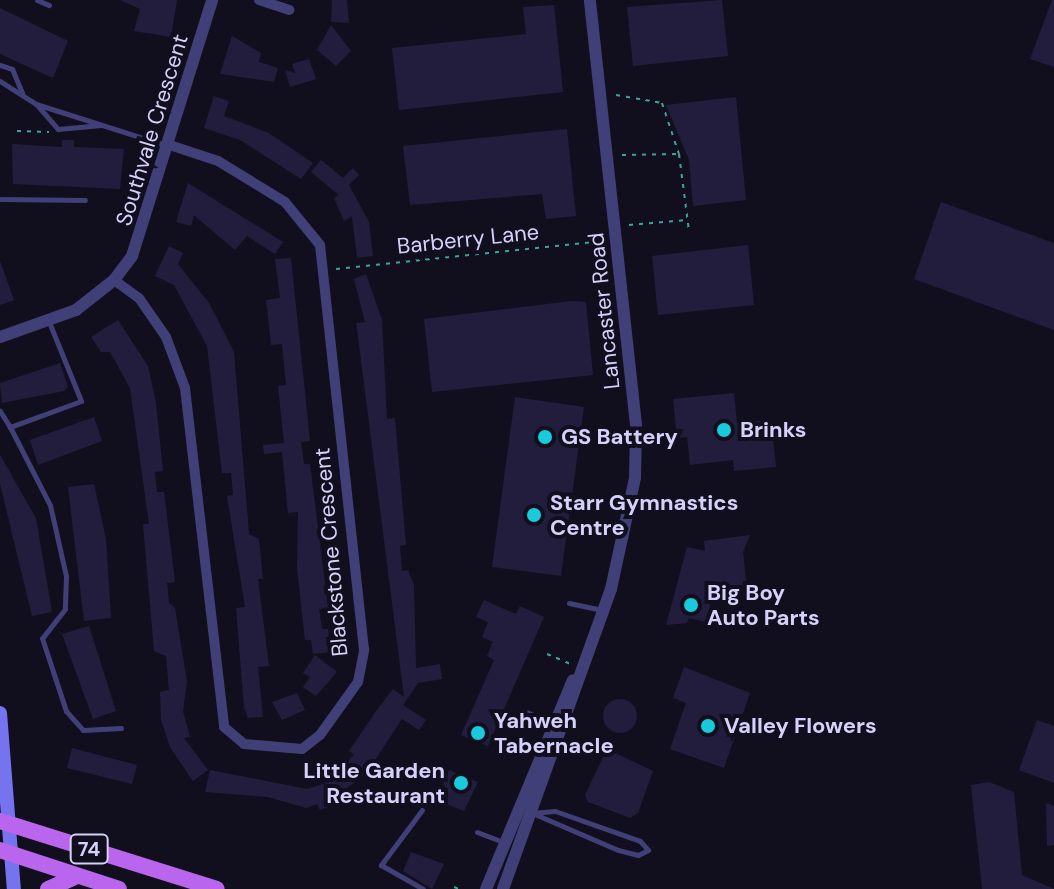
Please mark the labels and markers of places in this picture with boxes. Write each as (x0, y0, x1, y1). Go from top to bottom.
place label: Brinks (740, 417, 807, 443)
marker: Brinks (715, 421, 733, 439)
place label: GS Battery (561, 424, 678, 450)
marker: GS Battery (536, 428, 554, 446)
place label: Starr Gymnastics Centre (550, 489, 738, 540)
marker: Starr Gymnastics Centre (525, 506, 543, 524)
place label: Big Boy Auto Parts (707, 579, 820, 630)
marker: Big Boy Auto Parts (682, 596, 700, 614)
place label: Yahweh Tabernacle (494, 707, 614, 758)
place label: Valley Flowers (724, 713, 877, 739)
marker: Valley Flowers (699, 717, 717, 735)
marker: Yahweh Tabernacle (469, 724, 487, 742)
place label: Little Garden Restaurant (303, 757, 445, 808)
marker: Little Garden Restaurant (452, 774, 470, 792)

